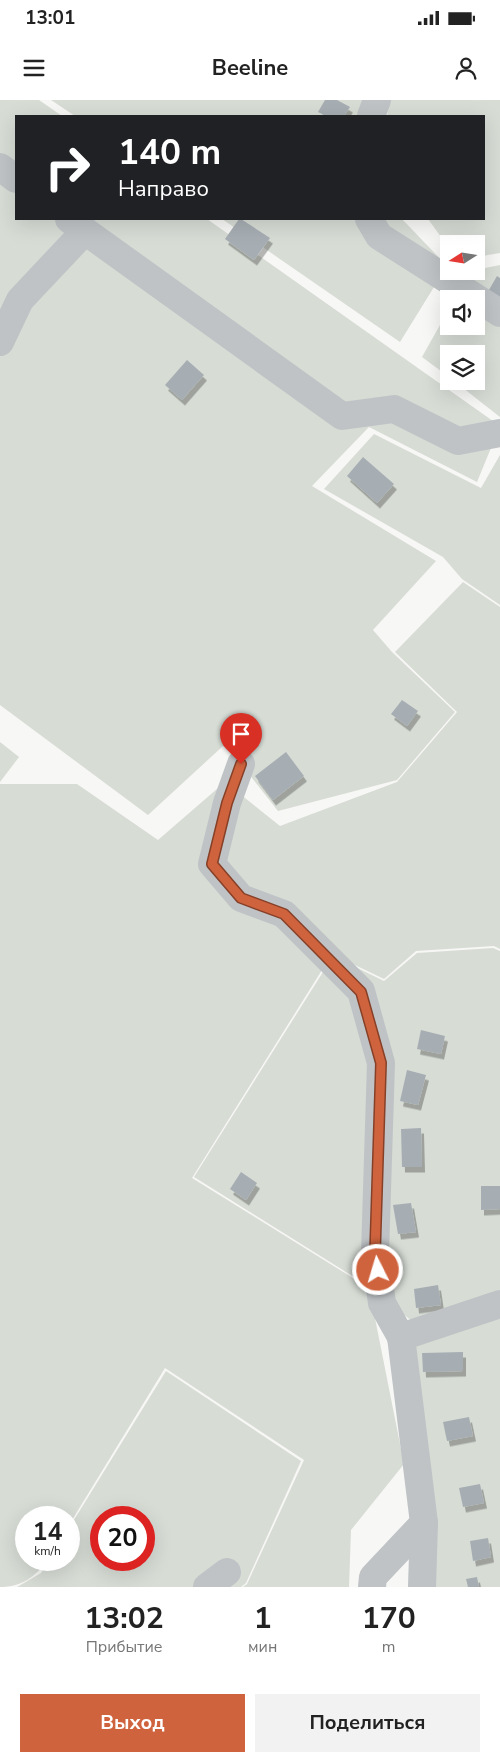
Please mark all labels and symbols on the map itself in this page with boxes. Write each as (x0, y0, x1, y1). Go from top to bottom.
north arrow (440, 235, 485, 280)
pin (220, 713, 262, 764)
position arrow (351, 1243, 403, 1295)
speed limit sign: 20 (90, 1506, 155, 1571)

